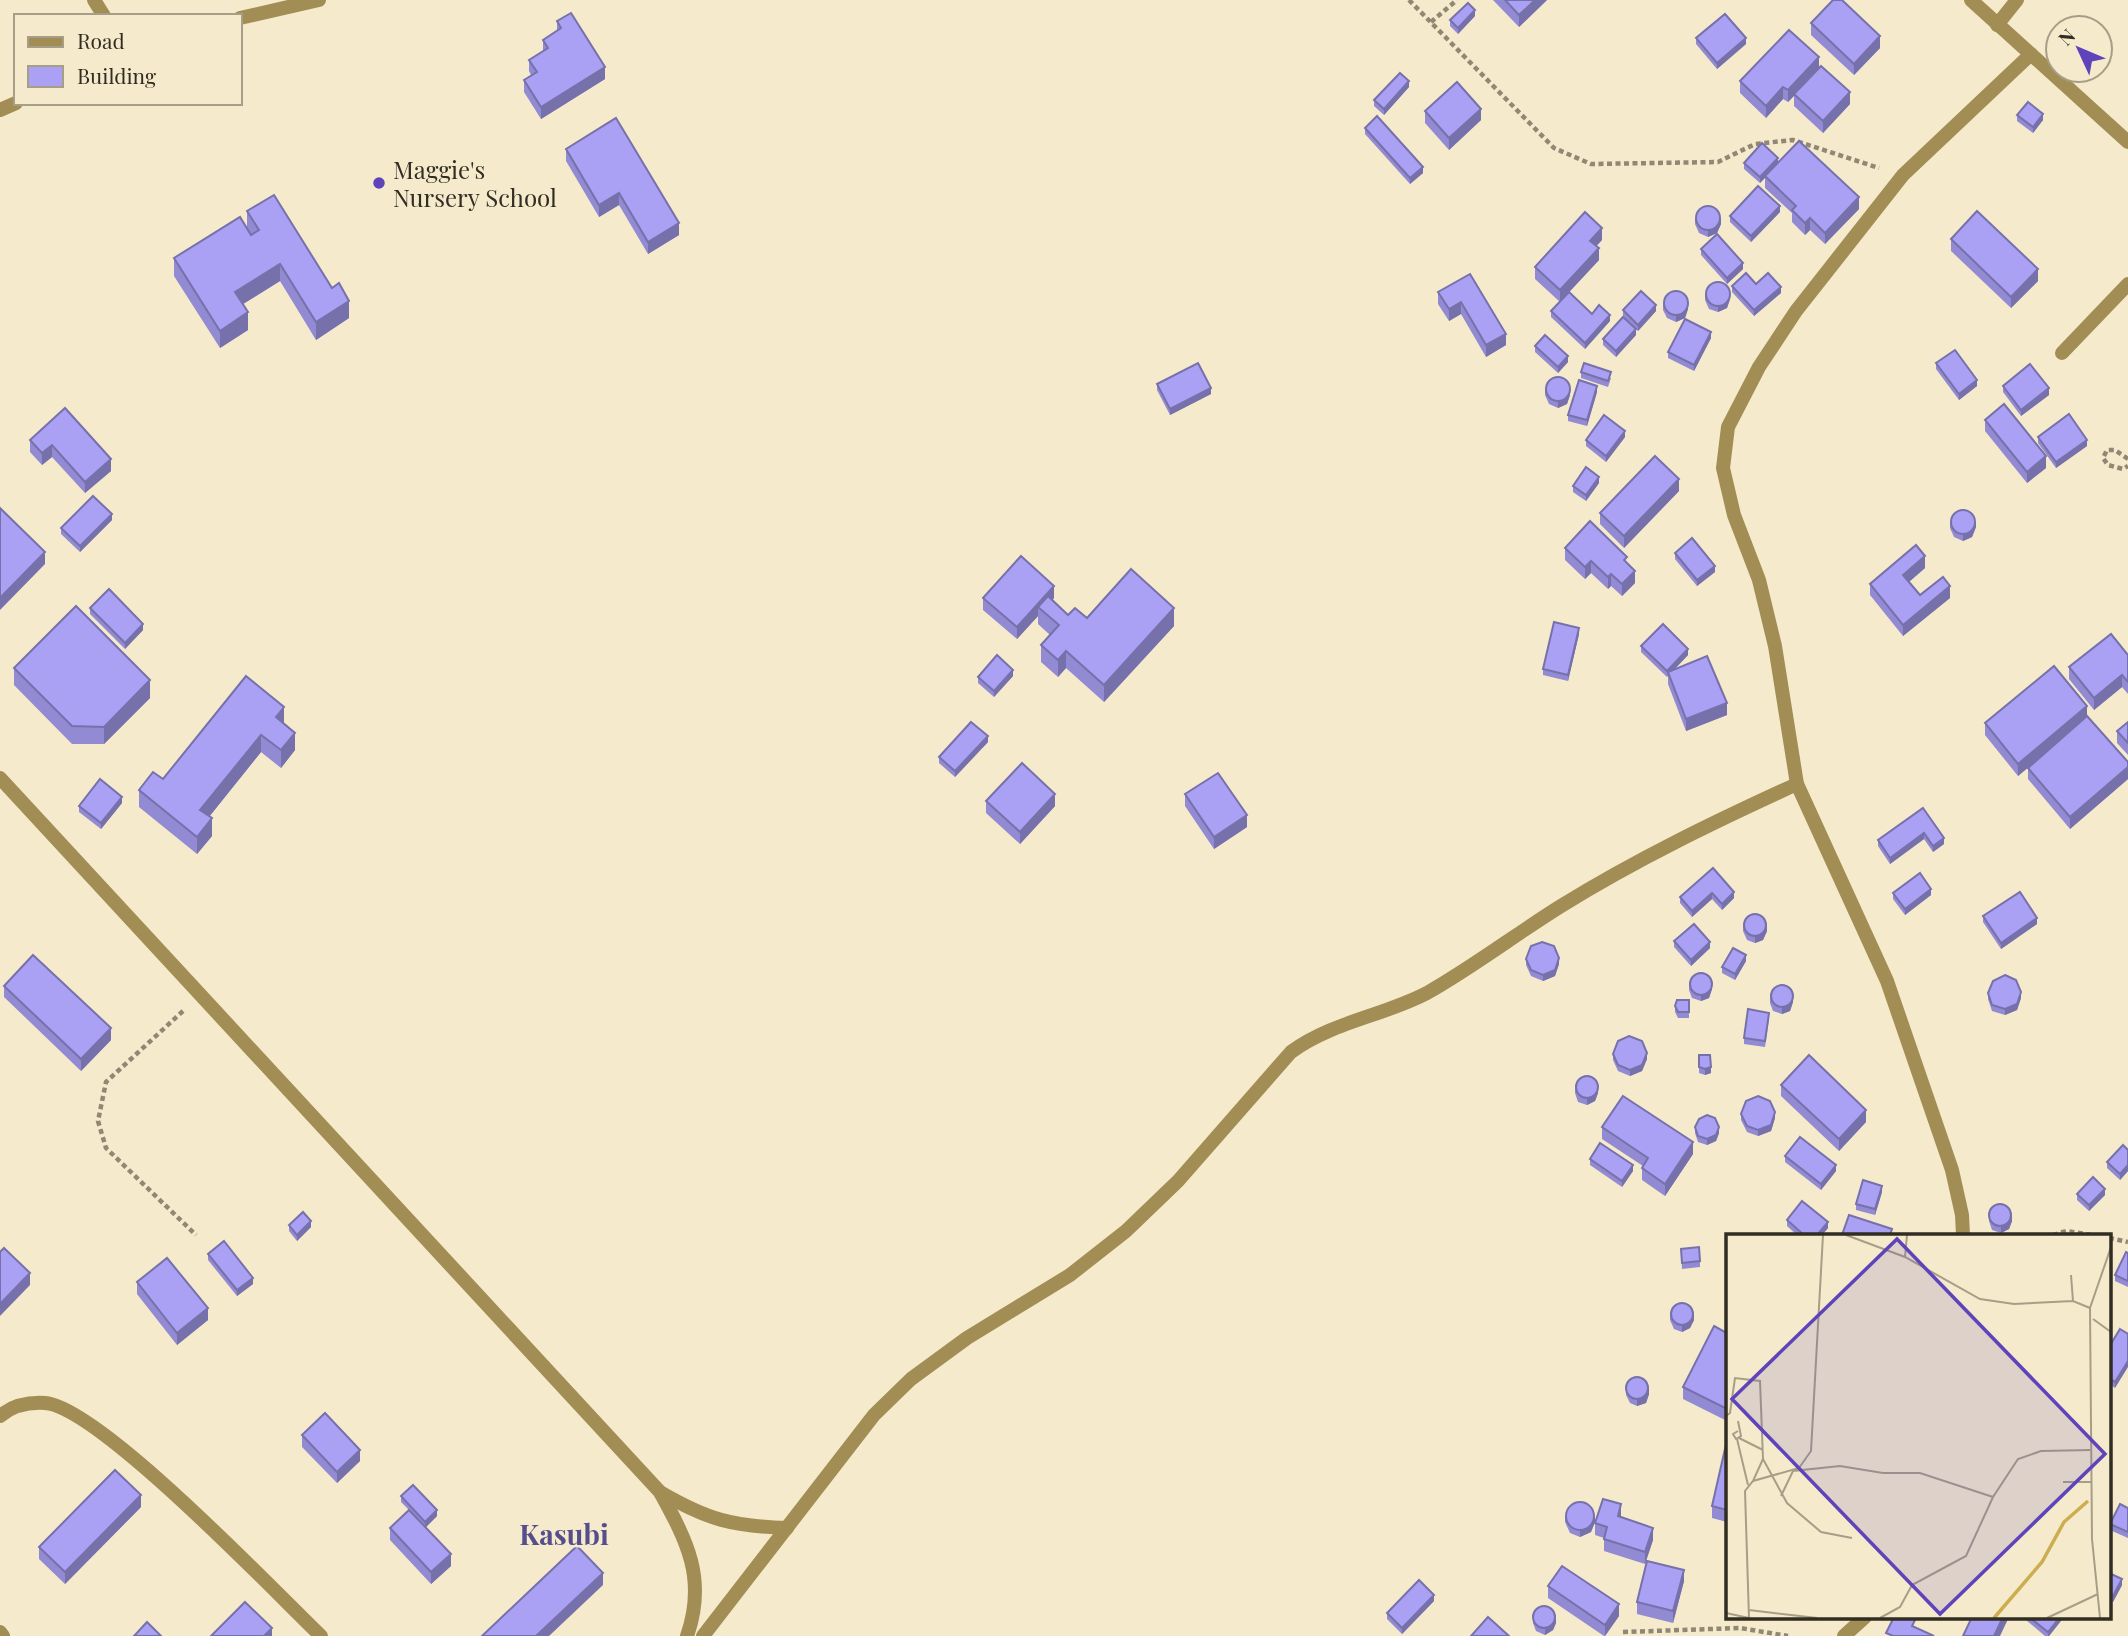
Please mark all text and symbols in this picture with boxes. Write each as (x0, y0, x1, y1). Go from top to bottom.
legend (14, 14, 242, 105)
north arrow (2044, 14, 2114, 84)
text: N (2052, 22, 2080, 50)
text: Road (77, 26, 125, 54)
text: Building (77, 61, 156, 89)
place label: Maggie's Nursery School (393, 153, 557, 213)
marker: Maggie's Nursery School (371, 175, 387, 191)
inset map (1726, 1234, 2110, 1618)
district label: Kasubi (519, 1515, 609, 1552)

